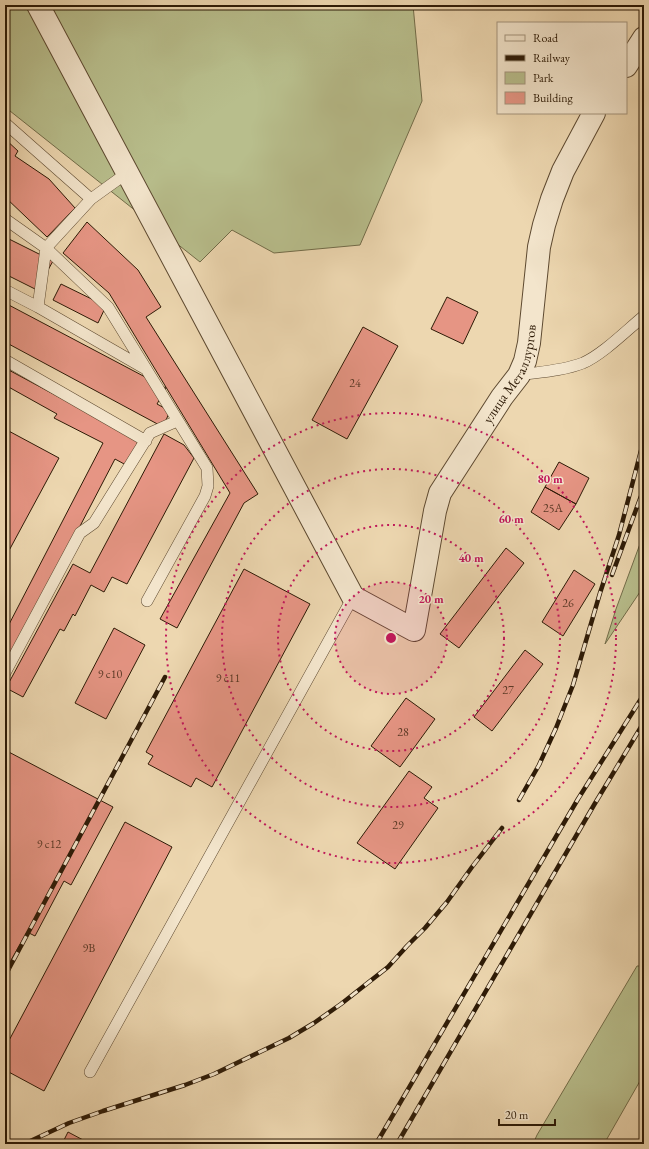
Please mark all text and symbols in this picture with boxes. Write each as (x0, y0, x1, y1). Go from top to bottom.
legend (497, 22, 627, 114)
text: Road (533, 30, 559, 46)
text: Railway (533, 50, 571, 66)
text: Park (533, 70, 554, 86)
text: Building (533, 90, 574, 106)
street label: улица Металлургов (478, 324, 540, 427)
house number: 24 (349, 375, 361, 391)
text: 80 m (537, 471, 563, 487)
house number: 25А (543, 500, 564, 516)
text: 60 m (498, 511, 524, 527)
text: 40 m (458, 550, 484, 566)
text: 20 m (418, 591, 444, 607)
house number: 26 (562, 595, 574, 611)
centre of rings (384, 631, 398, 645)
house number: 9 с10 (98, 666, 123, 682)
house number: 9 с11 (216, 670, 241, 686)
house number: 27 (502, 682, 514, 698)
house number: 28 (397, 724, 409, 740)
house number: 29 (392, 817, 404, 833)
house number: 9 с12 (37, 836, 62, 852)
house number: 9В (83, 940, 95, 956)
scale bar (499, 1101, 555, 1127)
text: 20 m (505, 1107, 529, 1123)

